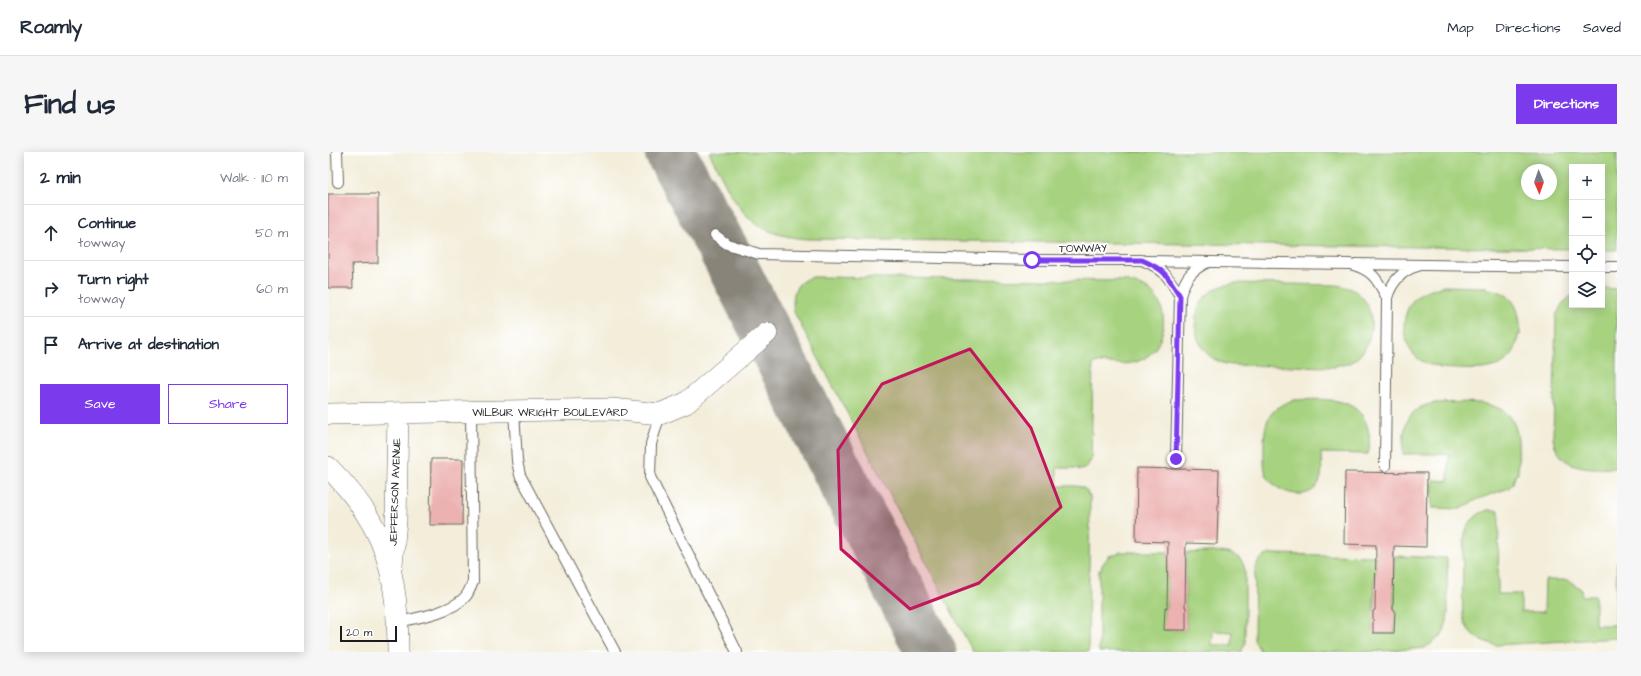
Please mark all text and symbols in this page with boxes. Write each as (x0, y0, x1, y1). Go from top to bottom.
text: Roamly (20, 14, 82, 41)
text: Map (1447, 18, 1474, 38)
text: Directions (1496, 18, 1561, 38)
text: Saved (1583, 18, 1621, 38)
button: Directions (1516, 84, 1617, 124)
text: Find us (24, 85, 115, 124)
north arrow (1521, 164, 1557, 200)
map controls (1569, 164, 1605, 308)
button: + (1569, 164, 1605, 200)
text: 2 min (40, 166, 81, 190)
text: Walk · 110 m (220, 169, 288, 187)
button: − (1569, 200, 1605, 236)
text: Continue (78, 213, 136, 234)
icon: ahead (40, 222, 62, 244)
text: 50 m (255, 224, 288, 242)
text: towway (78, 234, 125, 252)
button: locate (1569, 236, 1605, 272)
street label: TOWWAY (1059, 241, 1107, 256)
route start (1023, 251, 1041, 269)
text: Turn right (78, 269, 149, 290)
button: layers (1569, 272, 1605, 308)
icon: right (40, 278, 62, 300)
text: 60 m (256, 280, 288, 298)
text: towway (78, 290, 125, 308)
icon: arrive (40, 334, 62, 356)
text: Arrive at destination (78, 334, 219, 355)
button: Save (40, 384, 160, 424)
button: Share (168, 384, 288, 424)
street label: WILBUR WRIGHT BOULEVARD (472, 405, 628, 420)
street label: JEFFERSON AVENUE (386, 437, 404, 546)
route end (1167, 450, 1185, 468)
scale bar (340, 624, 397, 643)
text: 20 m (346, 625, 372, 640)

